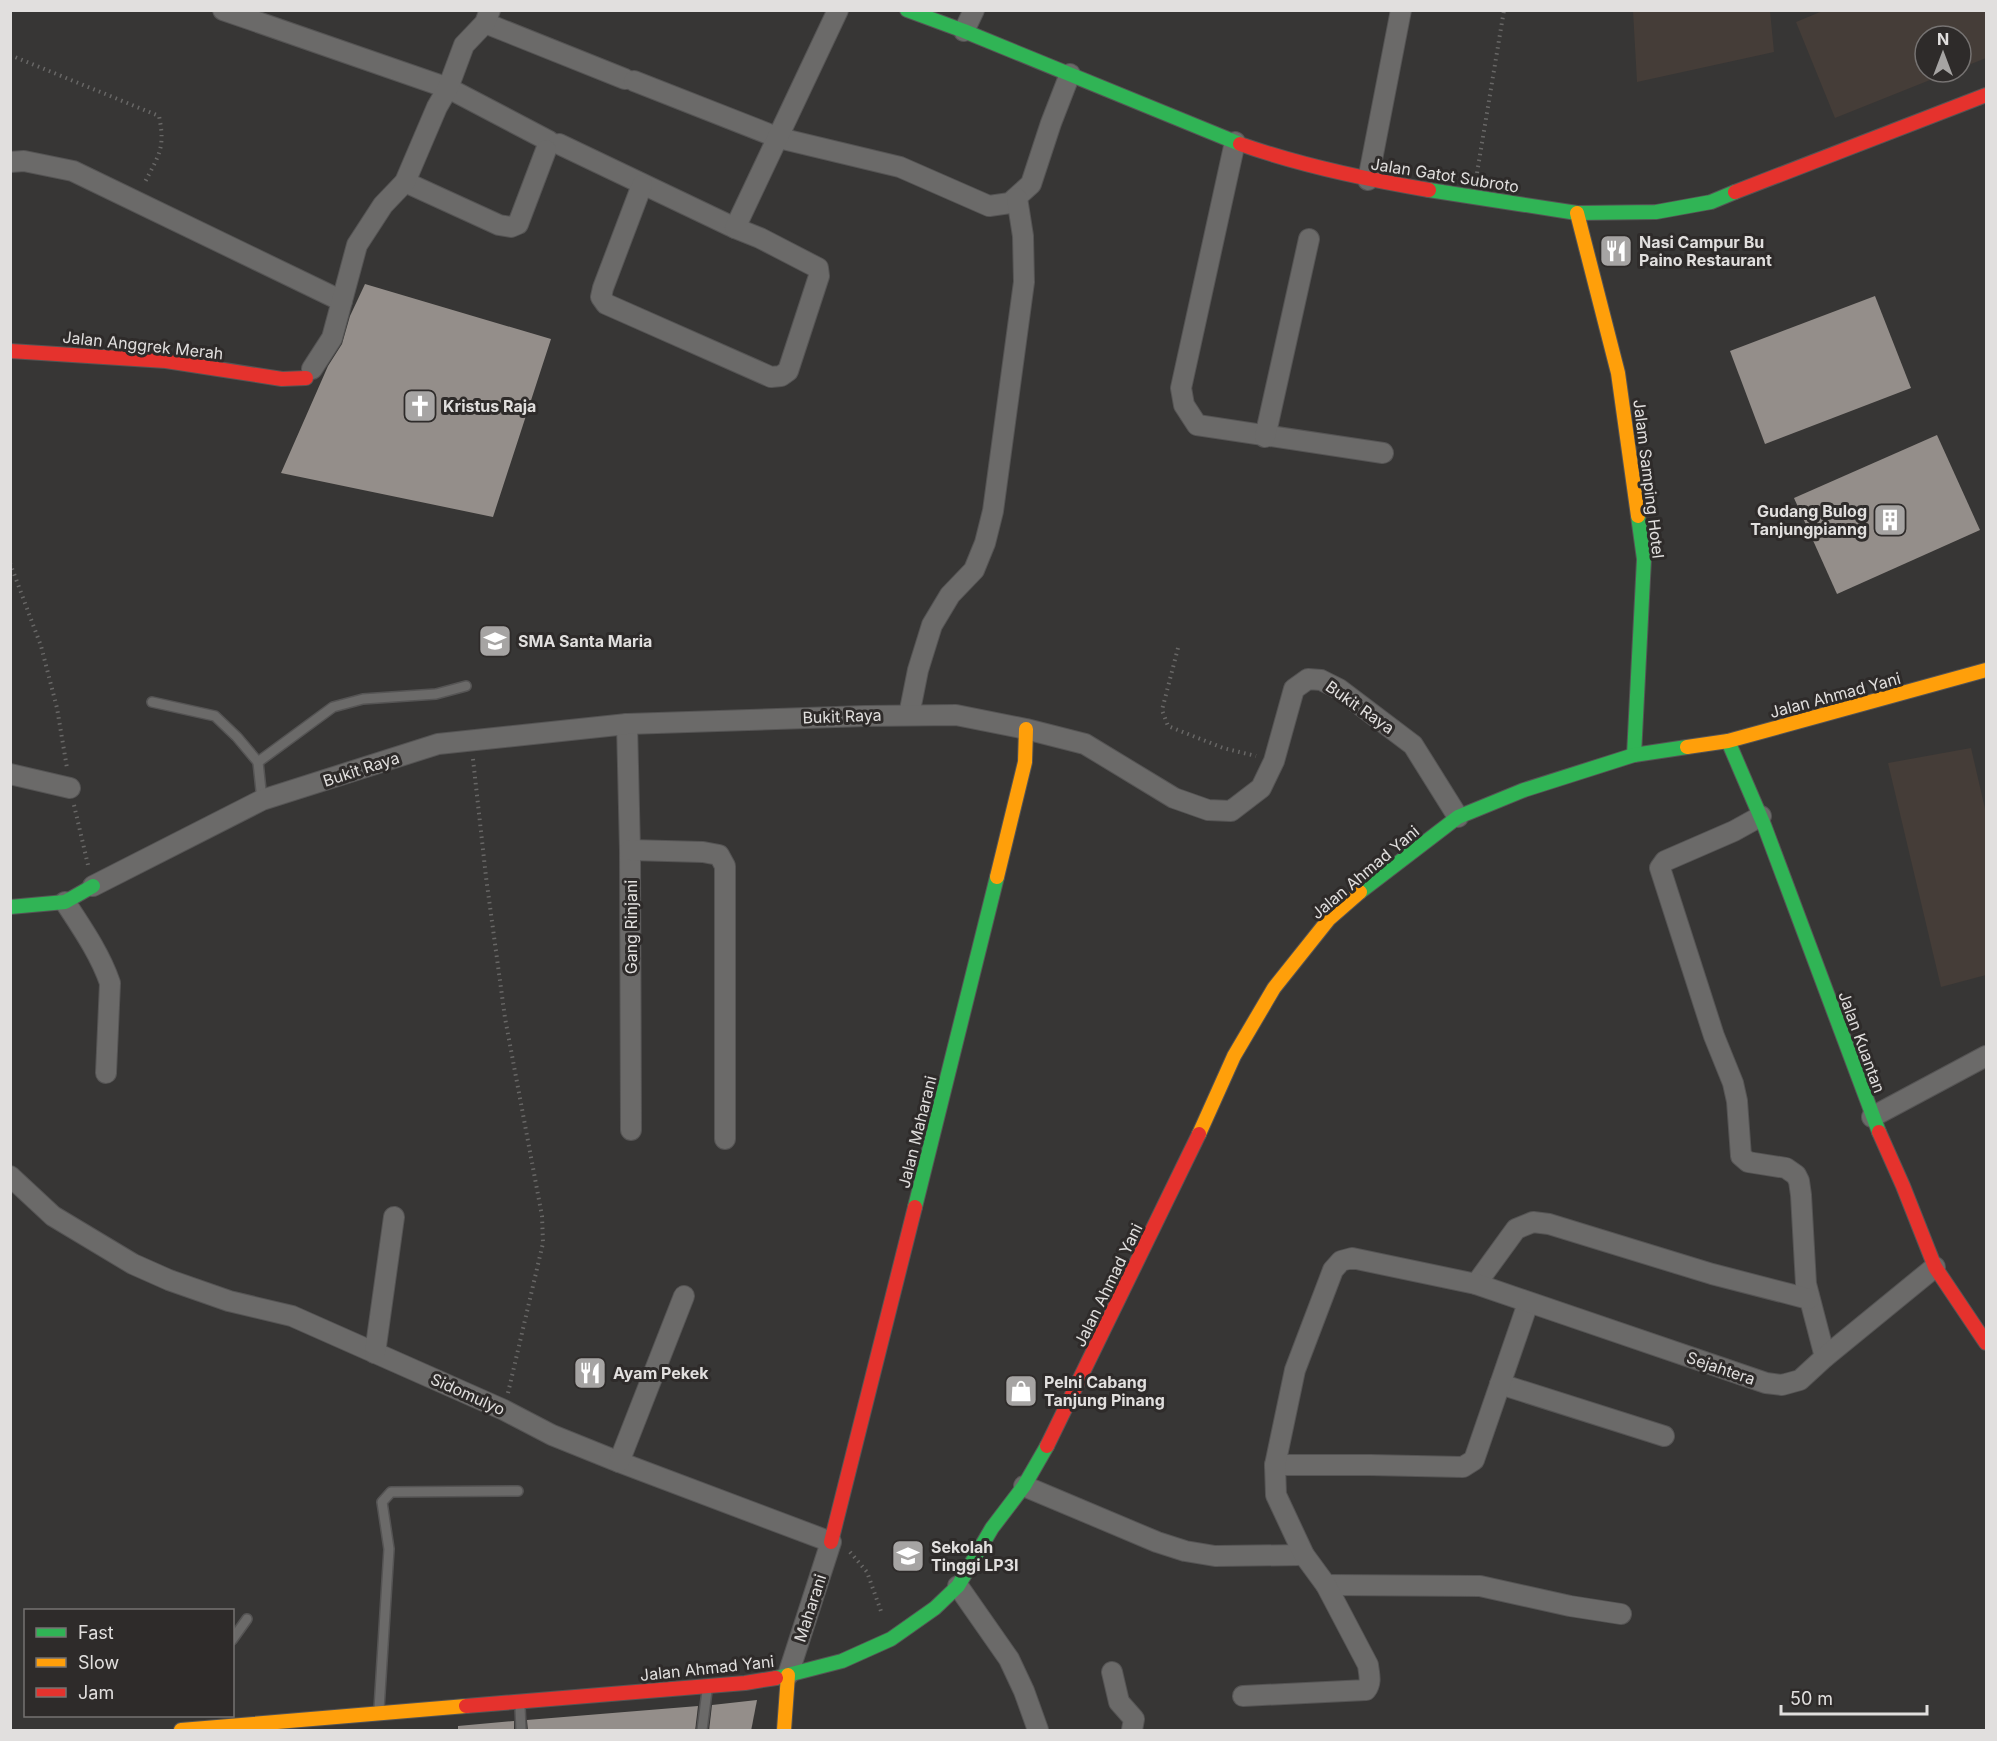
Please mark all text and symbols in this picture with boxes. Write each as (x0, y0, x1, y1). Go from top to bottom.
north arrow (1913, 24, 1973, 84)
text: N (1937, 29, 1949, 49)
street label: Jalan Gatot Subroto (1369, 153, 1521, 197)
place label: Nasi Campur Bu Paino Restaurant (1639, 232, 1772, 270)
restaurant icon: Nasi Campur Bu Paino Restaurant (1598, 233, 1634, 269)
street label: Jalan Anggrek Merah (62, 327, 224, 363)
church icon: Kristus Raja (402, 388, 438, 424)
place label: Kristus Raja (443, 396, 536, 416)
street label: Jalam Samping Hotel (1629, 398, 1669, 560)
place label: Gudang Bulog Tanjungpianng (1750, 501, 1867, 539)
building icon: Gudang Bulog Tanjungpianng (1872, 502, 1908, 538)
school or university icon: SMA Santa Maria (477, 623, 513, 659)
place label: SMA Santa Maria (518, 631, 652, 651)
street label: Jalan Ahmad Yani (1767, 668, 1903, 722)
street label: Bukit Raya (1322, 676, 1398, 738)
street label: Bukit Raya (802, 705, 882, 727)
street label: Bukit Raya (320, 747, 402, 791)
street label: Jalan Ahmad Yani (1307, 821, 1423, 923)
street label: Gang Rinjani (621, 880, 641, 974)
street label: Jalan Kuantan (1834, 988, 1890, 1096)
street label: Jalan Maharani (893, 1074, 941, 1190)
street label: Jalan Ahmad Yani (1069, 1220, 1147, 1350)
street label: Sejahtera (1684, 1347, 1758, 1389)
restaurant icon: Ayam Pekek (572, 1355, 608, 1391)
place label: Ayam Pekek (613, 1363, 709, 1383)
street label: Sidomulyo (428, 1369, 508, 1419)
place label: Pelni Cabang Tanjung Pinang (1044, 1372, 1165, 1410)
shop icon: Pelni Cabang Tanjung Pinang (1003, 1373, 1039, 1409)
place label: Sekolah Tinggi LP3I (931, 1537, 1019, 1575)
school or university icon: Sekolah Tinggi LP3I (890, 1538, 926, 1574)
street label: Maharani (790, 1572, 830, 1644)
legend (24, 1609, 234, 1717)
text: Fast (78, 1622, 114, 1643)
street label: Jalan Ahmad Yani (639, 1651, 775, 1685)
text: Slow (78, 1652, 119, 1673)
scale bar (1781, 1678, 1926, 1716)
text: Jam (78, 1682, 114, 1703)
text: 50 m (1790, 1688, 1833, 1709)

